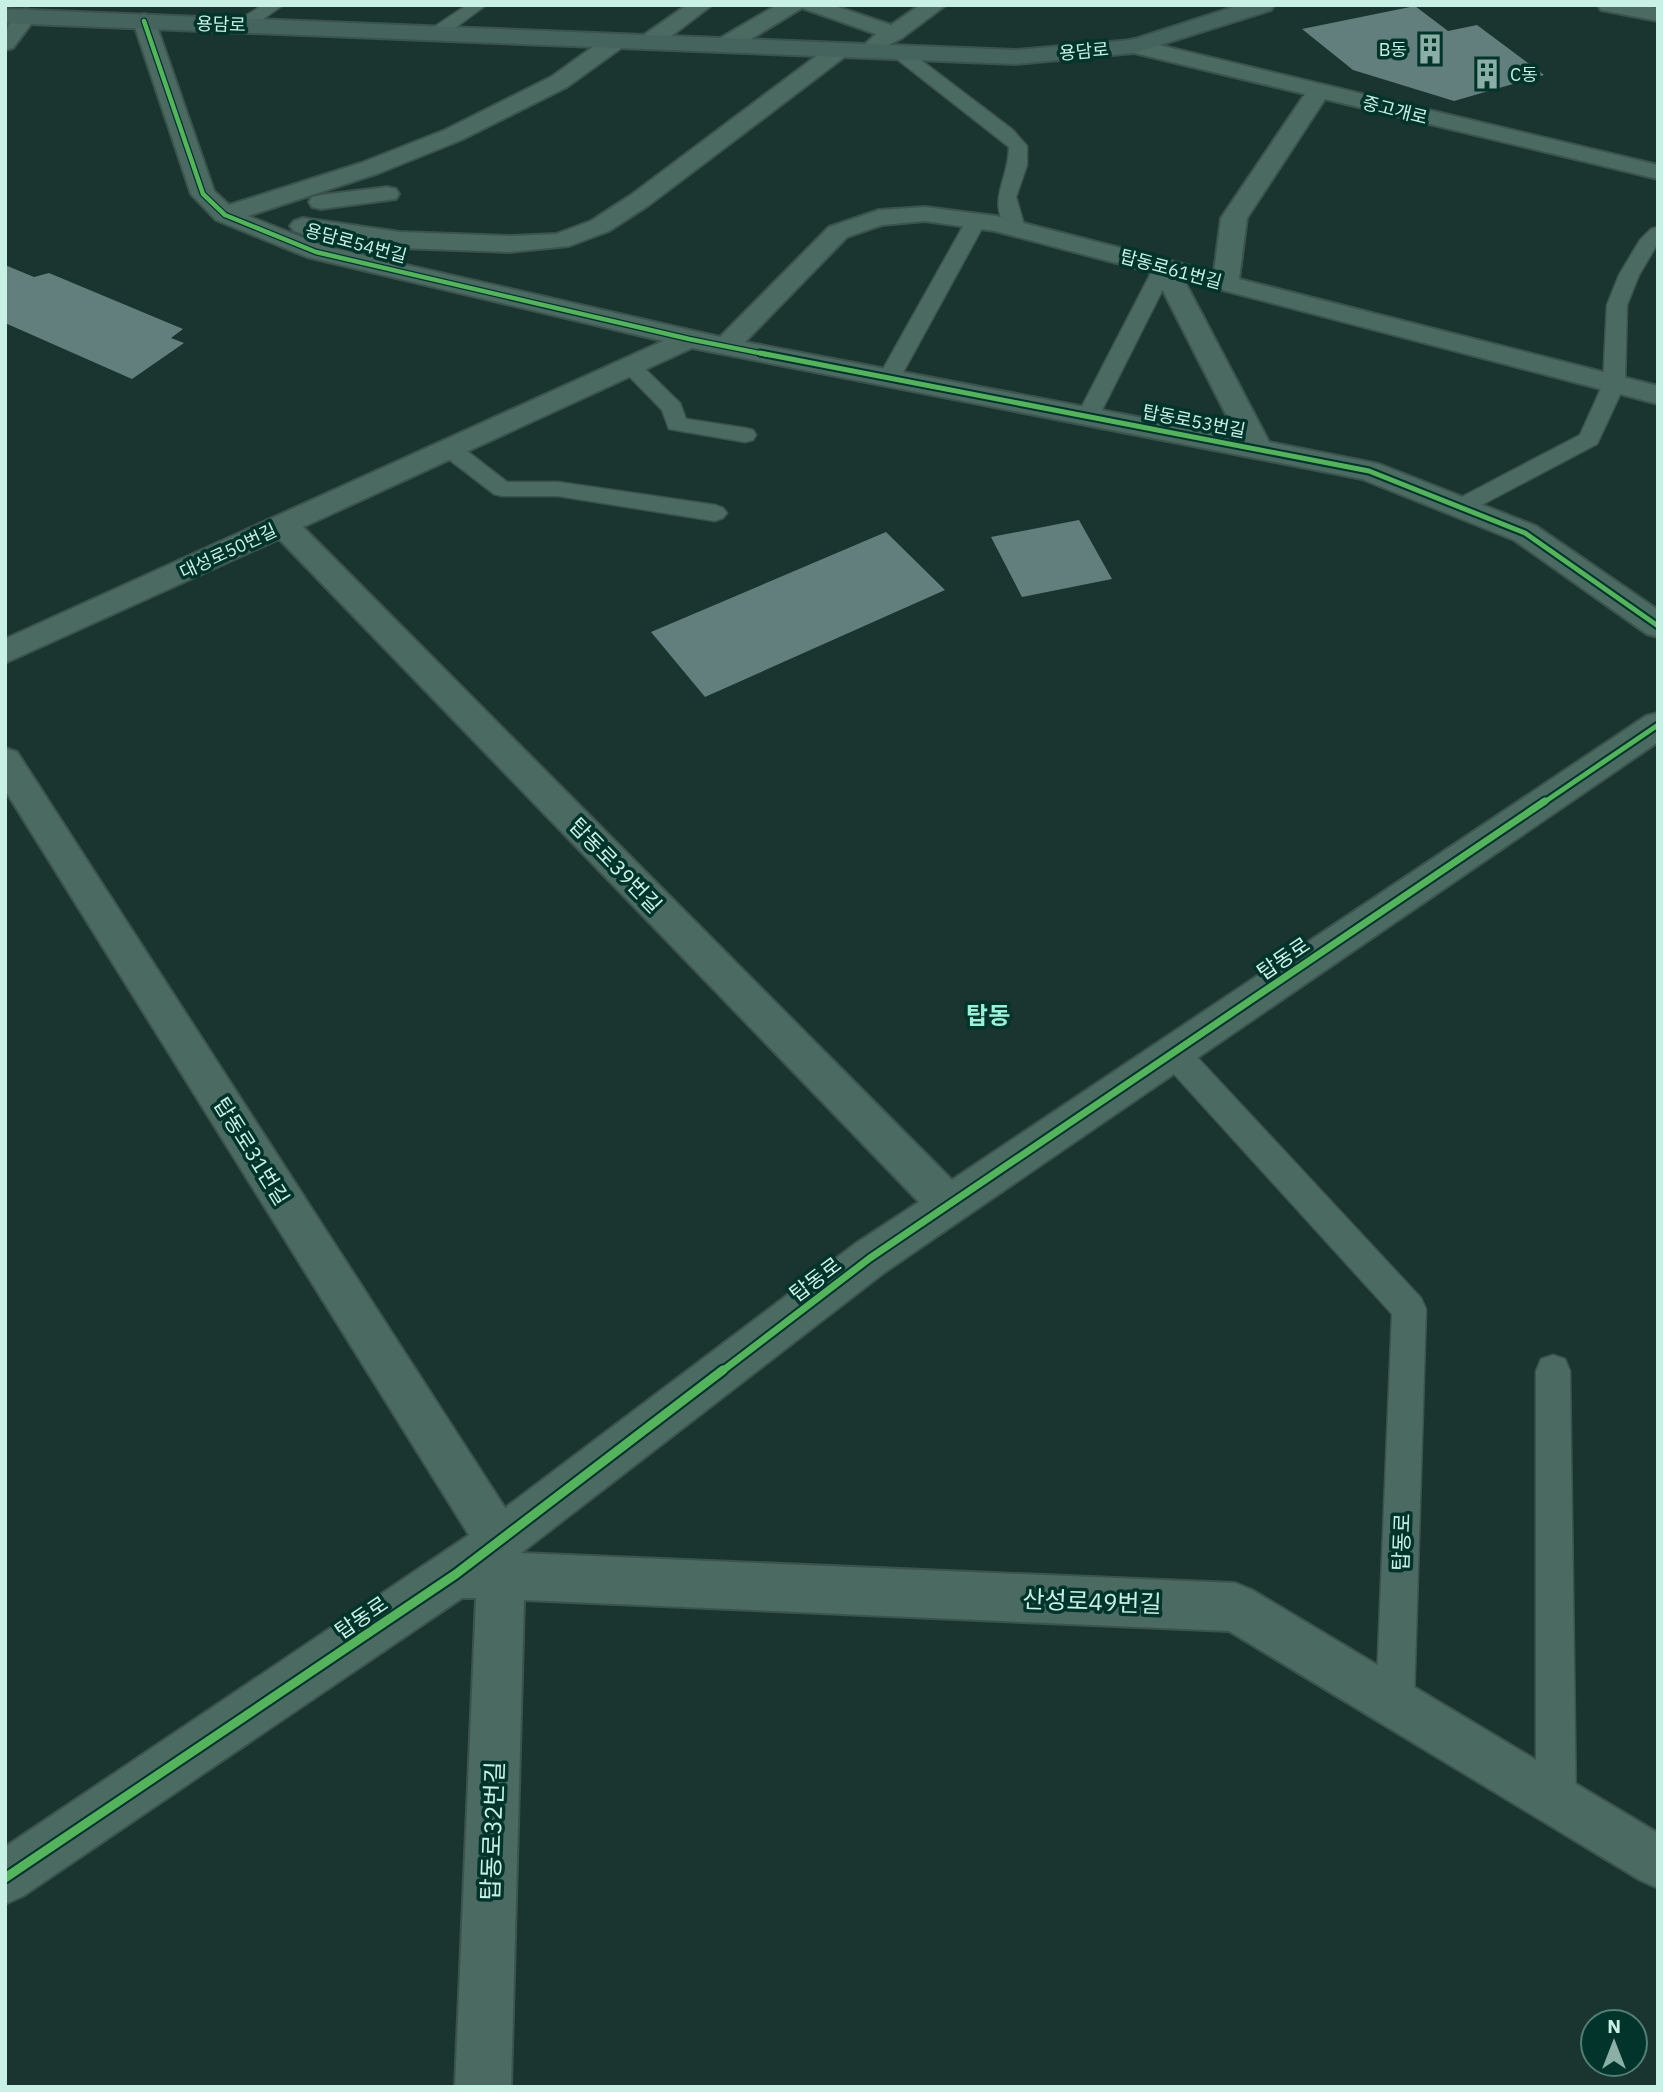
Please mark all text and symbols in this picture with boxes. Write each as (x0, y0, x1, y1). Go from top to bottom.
street label: 용담로 (196, 12, 246, 36)
building icon: B동 (1413, 32, 1447, 66)
street label: 용담로 (1058, 37, 1110, 65)
place label: B동 (1379, 38, 1407, 61)
building icon: C동 (1470, 57, 1504, 91)
place label: C동 (1510, 63, 1538, 86)
street label: 중고개로 (1360, 91, 1430, 129)
street label: 용담로54번길 (303, 218, 409, 268)
street label: 탑동로61번길 (1118, 244, 1224, 294)
street label: 탑동로53번길 (1141, 400, 1247, 442)
street label: 대성로50번길 (176, 519, 280, 583)
street label: 탑동로39번길 (564, 811, 668, 919)
street label: 탑동로 (1251, 930, 1315, 986)
district label: 탑동 (966, 999, 1010, 1031)
street label: 탑동로31번길 (208, 1092, 296, 1210)
street label: 탑동로 (783, 1250, 847, 1308)
street label: 탑동로 (1386, 1513, 1416, 1571)
street label: 산성로49번길 (1022, 1583, 1162, 1619)
street label: 탑동로 (329, 1589, 393, 1645)
street label: 탑동로32번길 (474, 1761, 510, 1901)
north arrow (1579, 2008, 1649, 2078)
text: N (1607, 2014, 1621, 2038)

